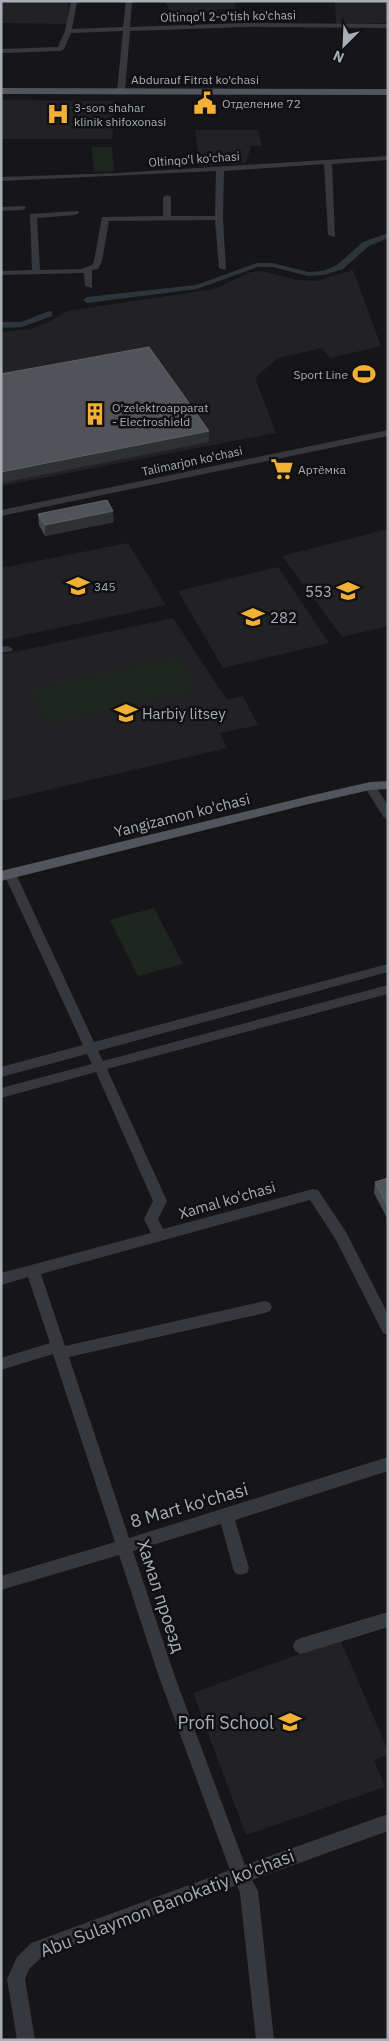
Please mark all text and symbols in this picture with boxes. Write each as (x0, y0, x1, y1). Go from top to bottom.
street label: Oltinqo'l 2-o'tish ko'chasi (160, 7, 296, 25)
north arrow (319, 20, 369, 70)
text: N (330, 47, 347, 67)
street label: Abdurauf Fitrat ko'chasi (131, 72, 259, 87)
public building icon: Отделение 72 (192, 90, 218, 116)
place label: Отделение 72 (222, 96, 301, 111)
place label: 3-son shahar klinik shifoxonasi (74, 100, 166, 129)
hospital icon: 3-son shahar klinik shifoxonasi (45, 101, 71, 127)
street label: Oltinqo'l ko'chasi (148, 148, 240, 170)
sports icon: Sport Line (351, 361, 377, 387)
place label: Sport Line (293, 367, 348, 382)
place label: O'zelektroapparat - Electroshield (112, 400, 208, 429)
building icon: O'zelektroapparat - Electroshield (82, 401, 108, 427)
street label: Talimarjon ko'chasi (140, 443, 244, 479)
supermarket icon: Артёмка (269, 456, 295, 482)
place label: Артёмка (298, 462, 346, 477)
school or university icon: 345 (65, 573, 91, 599)
school or university icon: 553 (335, 578, 361, 604)
place label: 345 (94, 579, 116, 594)
place label: 553 (305, 582, 332, 601)
school or university icon: 282 (240, 604, 266, 630)
place label: 282 (270, 608, 297, 627)
school or university icon: Harbiy litsey (113, 700, 139, 726)
place label: Harbiy litsey (142, 704, 226, 723)
street label: Yangizamon ko'chasi (112, 789, 252, 841)
street label: Xamal ko'chasi (176, 1177, 278, 1223)
street label: 8 Mart ko'chasi (127, 1477, 251, 1533)
street label: Хамал проезд (132, 1536, 190, 1656)
school or university icon: Profi School (277, 1709, 303, 1735)
place label: Profi School (178, 1711, 274, 1734)
street label: Abu Sulaymon Banokatiy ko'chasi (37, 1844, 297, 1962)

